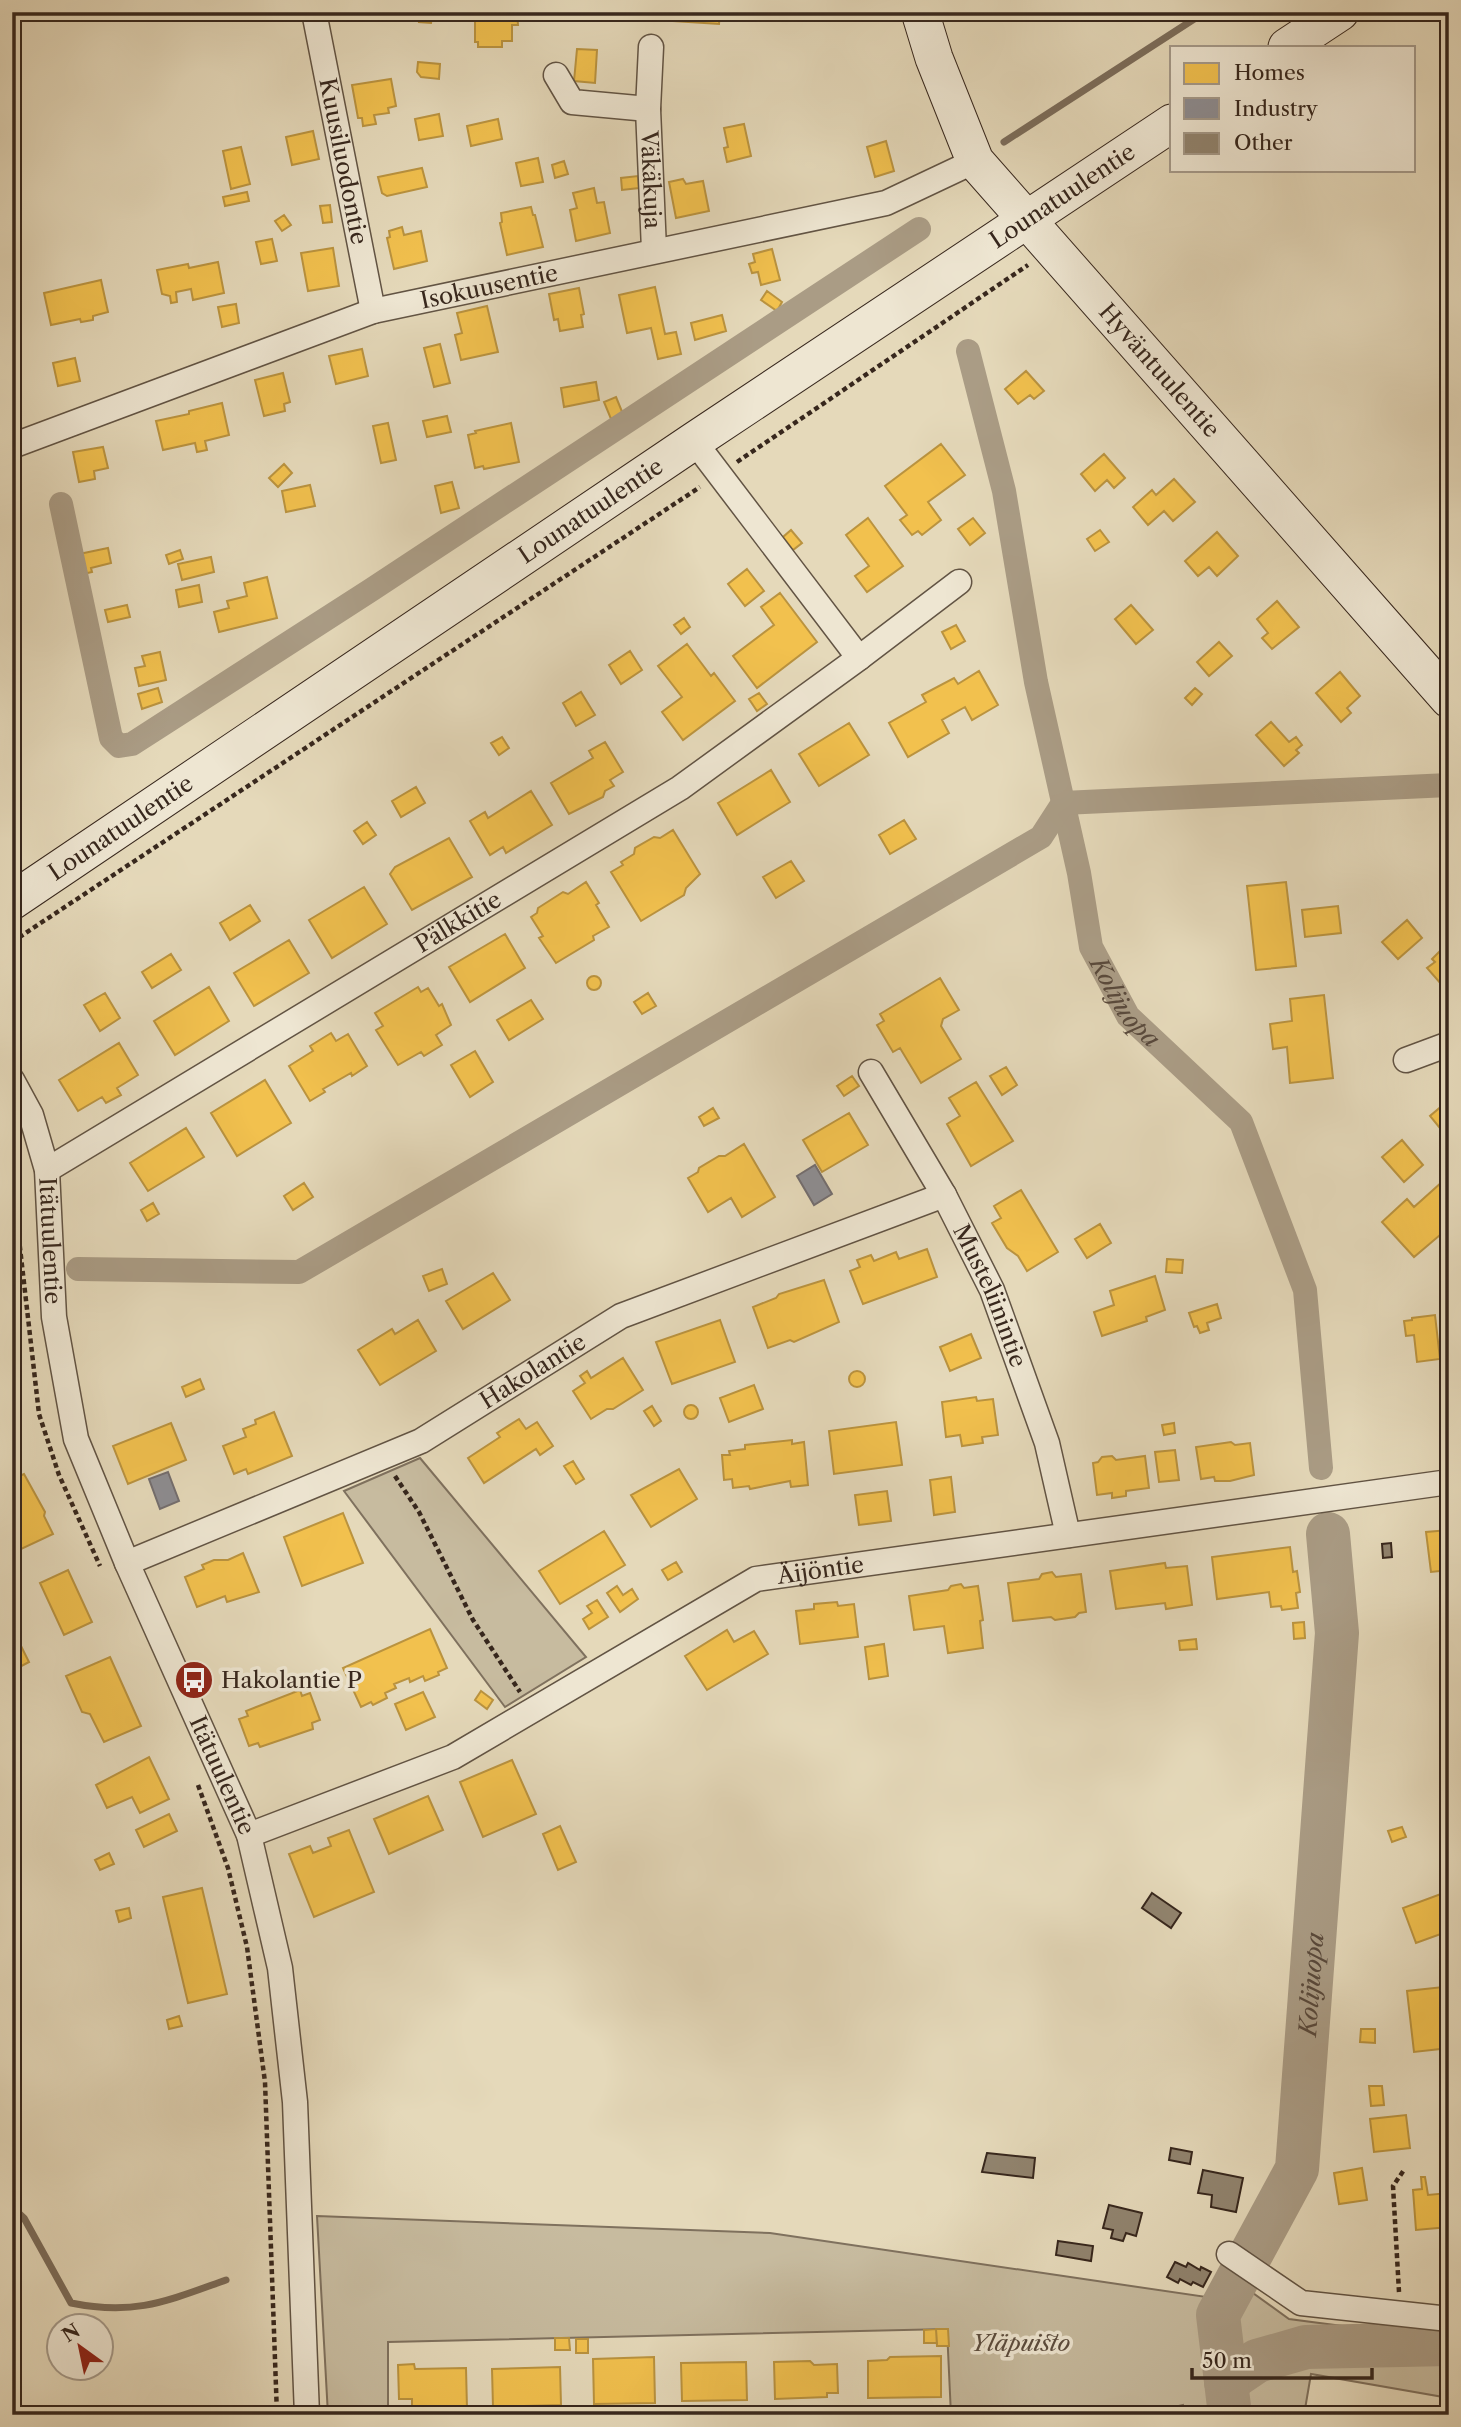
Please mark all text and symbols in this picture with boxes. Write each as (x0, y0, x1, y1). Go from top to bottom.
legend (1170, 46, 1416, 172)
text: Homes (1234, 60, 1305, 85)
street label: Kuusiluodontie (313, 76, 374, 247)
text: Industry (1234, 96, 1318, 121)
street label: Väkäkuja (635, 129, 667, 230)
text: Other (1234, 130, 1293, 155)
street label: Lounatuulentie (984, 138, 1140, 254)
street label: Isokuusentie (418, 258, 560, 315)
street label: Hyväntuulentie (1093, 298, 1226, 443)
street label: Lounatuulentie (513, 452, 668, 569)
street label: Lounatuulentie (43, 769, 198, 886)
street label: Pälkkitie (410, 885, 506, 959)
water label: Kolijuopa (1083, 950, 1166, 1053)
street label: Itätuulentie (33, 1177, 67, 1305)
street label: Musteliinintie (947, 1220, 1033, 1371)
street label: Hakolantie (475, 1328, 591, 1415)
street label: Äijöntie (774, 1550, 866, 1590)
bus stop icon: Hakolantie P (173, 1659, 215, 1701)
place label: Hakolantie P (221, 1666, 362, 1694)
street label: Itätuulentie (183, 1712, 261, 1839)
water label: Kolijuopa (1292, 1931, 1329, 2039)
north arrow (46, 2312, 116, 2382)
text: N (58, 2319, 84, 2347)
park label: Yläpuisto (972, 2329, 1071, 2357)
scale bar (1192, 2336, 1372, 2380)
text: 50 m (1202, 2348, 1252, 2373)

